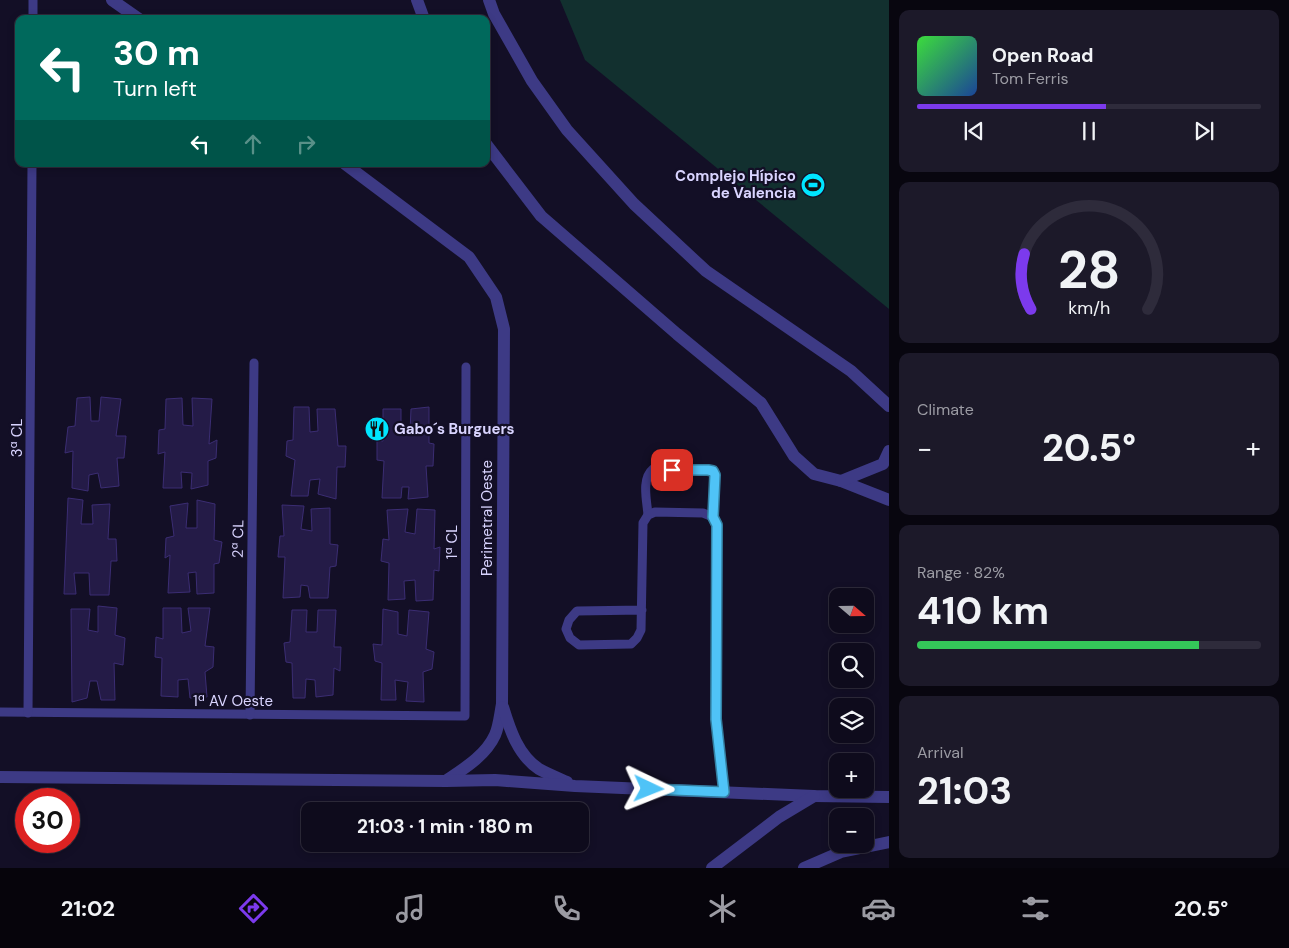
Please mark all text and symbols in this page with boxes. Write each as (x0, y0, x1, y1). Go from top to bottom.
text: 30 m (113, 30, 200, 76)
icon: left (30, 35, 95, 100)
text: Open Road (992, 43, 1094, 68)
text: Tom Ferris (992, 68, 1069, 89)
text: Turn left (113, 74, 197, 103)
icon: previous (960, 117, 988, 145)
icon: pause (1075, 117, 1103, 145)
icon: next (1190, 117, 1218, 145)
icon: left (186, 130, 214, 158)
icon: ahead (239, 130, 267, 158)
icon: right (292, 130, 320, 158)
place label: Complejo Hípico de Valencia (675, 166, 796, 203)
sports icon: Complejo Hípico de Valencia (800, 172, 826, 198)
text: 28 (1058, 236, 1120, 304)
text: km/h (1068, 296, 1110, 320)
text: Climate (917, 399, 974, 420)
restaurant icon: Gabo´s Burguers (364, 416, 390, 442)
street label: 3ª CL (7, 419, 27, 457)
place label: Gabo´s Burguers (394, 419, 515, 439)
text: 20.5° (1042, 423, 1136, 473)
text: − (917, 430, 932, 467)
text: + (1246, 430, 1261, 467)
pin (651, 449, 693, 491)
icon: arrive (658, 456, 686, 484)
street label: Perimetral Oeste (477, 460, 497, 576)
street label: 2ª CL (228, 520, 248, 558)
street label: 1ª CL (442, 525, 462, 559)
text: Range · 82% (917, 562, 1005, 583)
text: 410 km (917, 586, 1049, 636)
north arrow (829, 588, 874, 632)
map controls (829, 588, 874, 853)
button: search (829, 643, 874, 688)
street label: 1ª AV Oeste (193, 691, 273, 711)
button: layers (829, 698, 874, 743)
text: Arrival (917, 742, 964, 763)
button: + (829, 753, 874, 798)
position arrow (622, 762, 674, 814)
text: 21:03 (917, 766, 1012, 816)
speed limit sign: 30 (15, 788, 80, 853)
button: − (829, 808, 874, 853)
text: 21:03 · 1 min · 180 m (357, 814, 533, 839)
icon: directions (236, 891, 271, 926)
icon: music (393, 891, 428, 926)
icon: phone (549, 891, 584, 926)
icon: climate (705, 891, 740, 926)
icon: car (861, 891, 896, 926)
icon: filters (1018, 891, 1053, 926)
text: 21:02 (61, 894, 115, 923)
text: 20.5° (1174, 894, 1228, 923)

